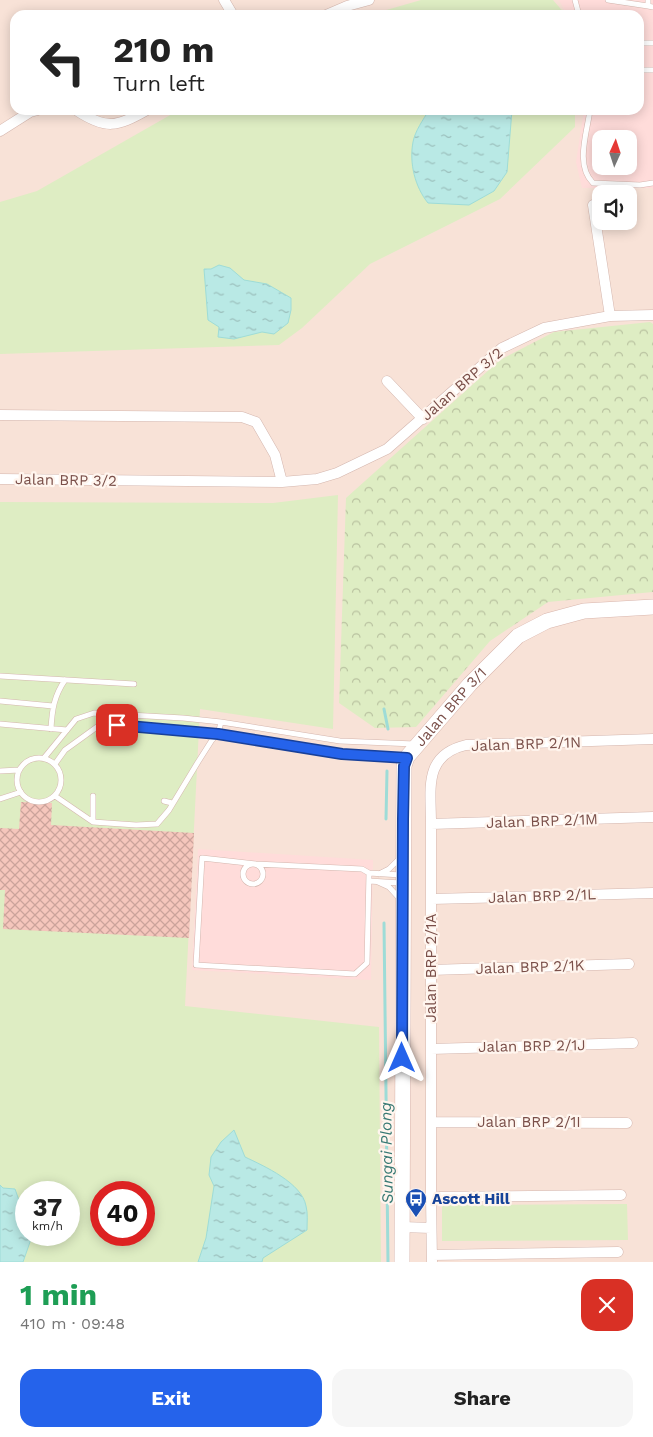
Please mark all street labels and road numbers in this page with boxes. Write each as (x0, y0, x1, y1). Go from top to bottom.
street label: Jalan BRP 3/2 (418, 344, 506, 424)
street label: Jalan BRP 3/2 (15, 470, 117, 490)
street label: Jalan BRP 3/1 (411, 664, 490, 750)
street label: Jalan BRP 2/1N (471, 733, 581, 755)
street label: Jalan BRP 2/1M (486, 810, 598, 832)
street label: Jalan BRP 2/1L (488, 885, 596, 907)
street label: Jalan BRP 2/1A (422, 913, 440, 1022)
street label: Jalan BRP 2/1K (475, 956, 585, 978)
street label: Jalan BRP 2/1J (478, 1036, 586, 1056)
street label: Jalan BRP 2/1I (477, 1113, 581, 1131)

